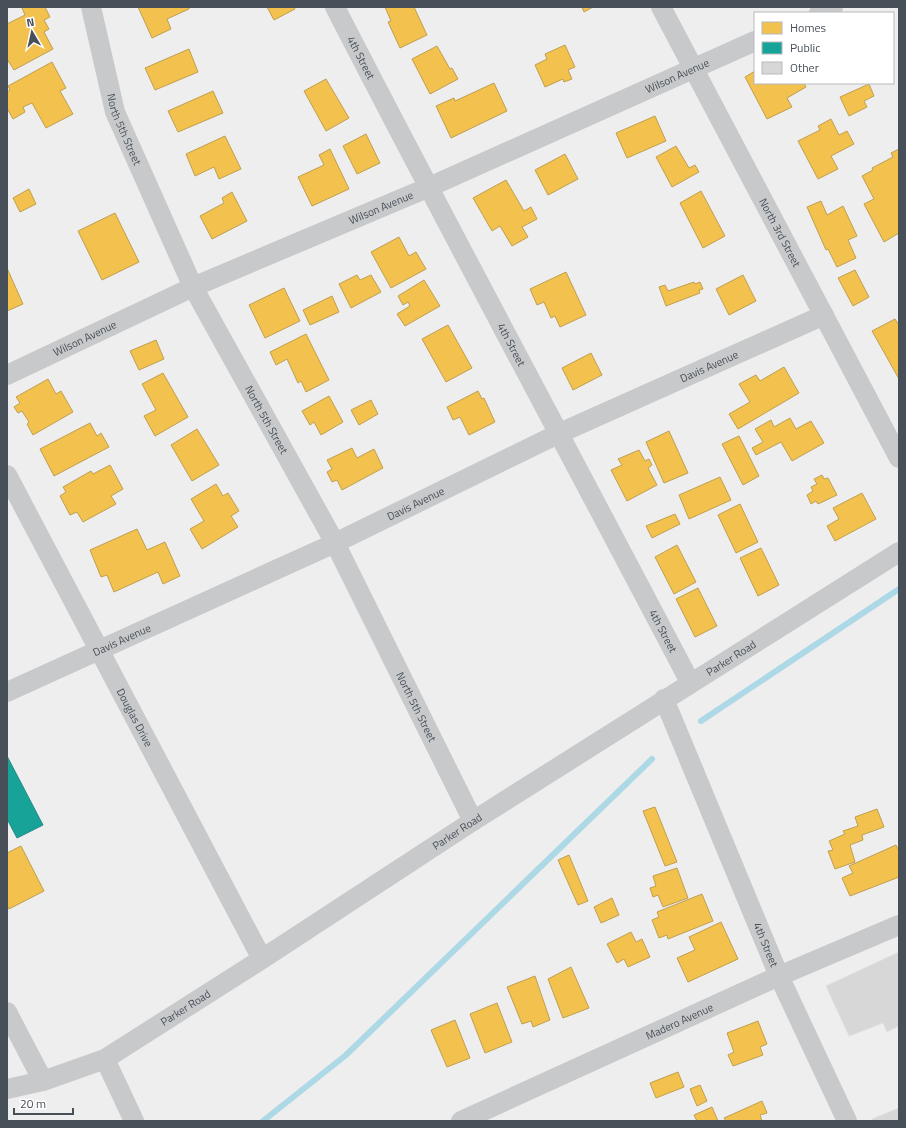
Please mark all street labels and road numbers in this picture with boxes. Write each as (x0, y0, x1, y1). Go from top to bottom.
street label: 4th Street (343, 33, 379, 82)
street label: Wilson Avenue (643, 54, 712, 97)
street label: North 5th Street (103, 92, 146, 168)
street label: Wilson Avenue (346, 187, 416, 228)
street label: North 3rd Street (755, 195, 805, 270)
street label: Wilson Avenue (50, 316, 119, 360)
street label: 4th Street (494, 320, 530, 369)
street label: Davis Avenue (677, 346, 741, 386)
street label: North 5th Street (241, 383, 292, 457)
street label: Davis Avenue (384, 483, 448, 524)
street label: 4th Street (645, 607, 681, 656)
street label: Davis Avenue (90, 620, 154, 660)
street label: Parker Road (703, 636, 759, 680)
street label: North 5th Street (392, 669, 440, 745)
street label: Douglas Drive (113, 685, 157, 750)
street label: Parker Road (429, 809, 485, 854)
street label: 4th Street (750, 920, 782, 969)
street label: Parker Road (157, 986, 214, 1030)
street label: Madero Avenue (643, 999, 716, 1044)

